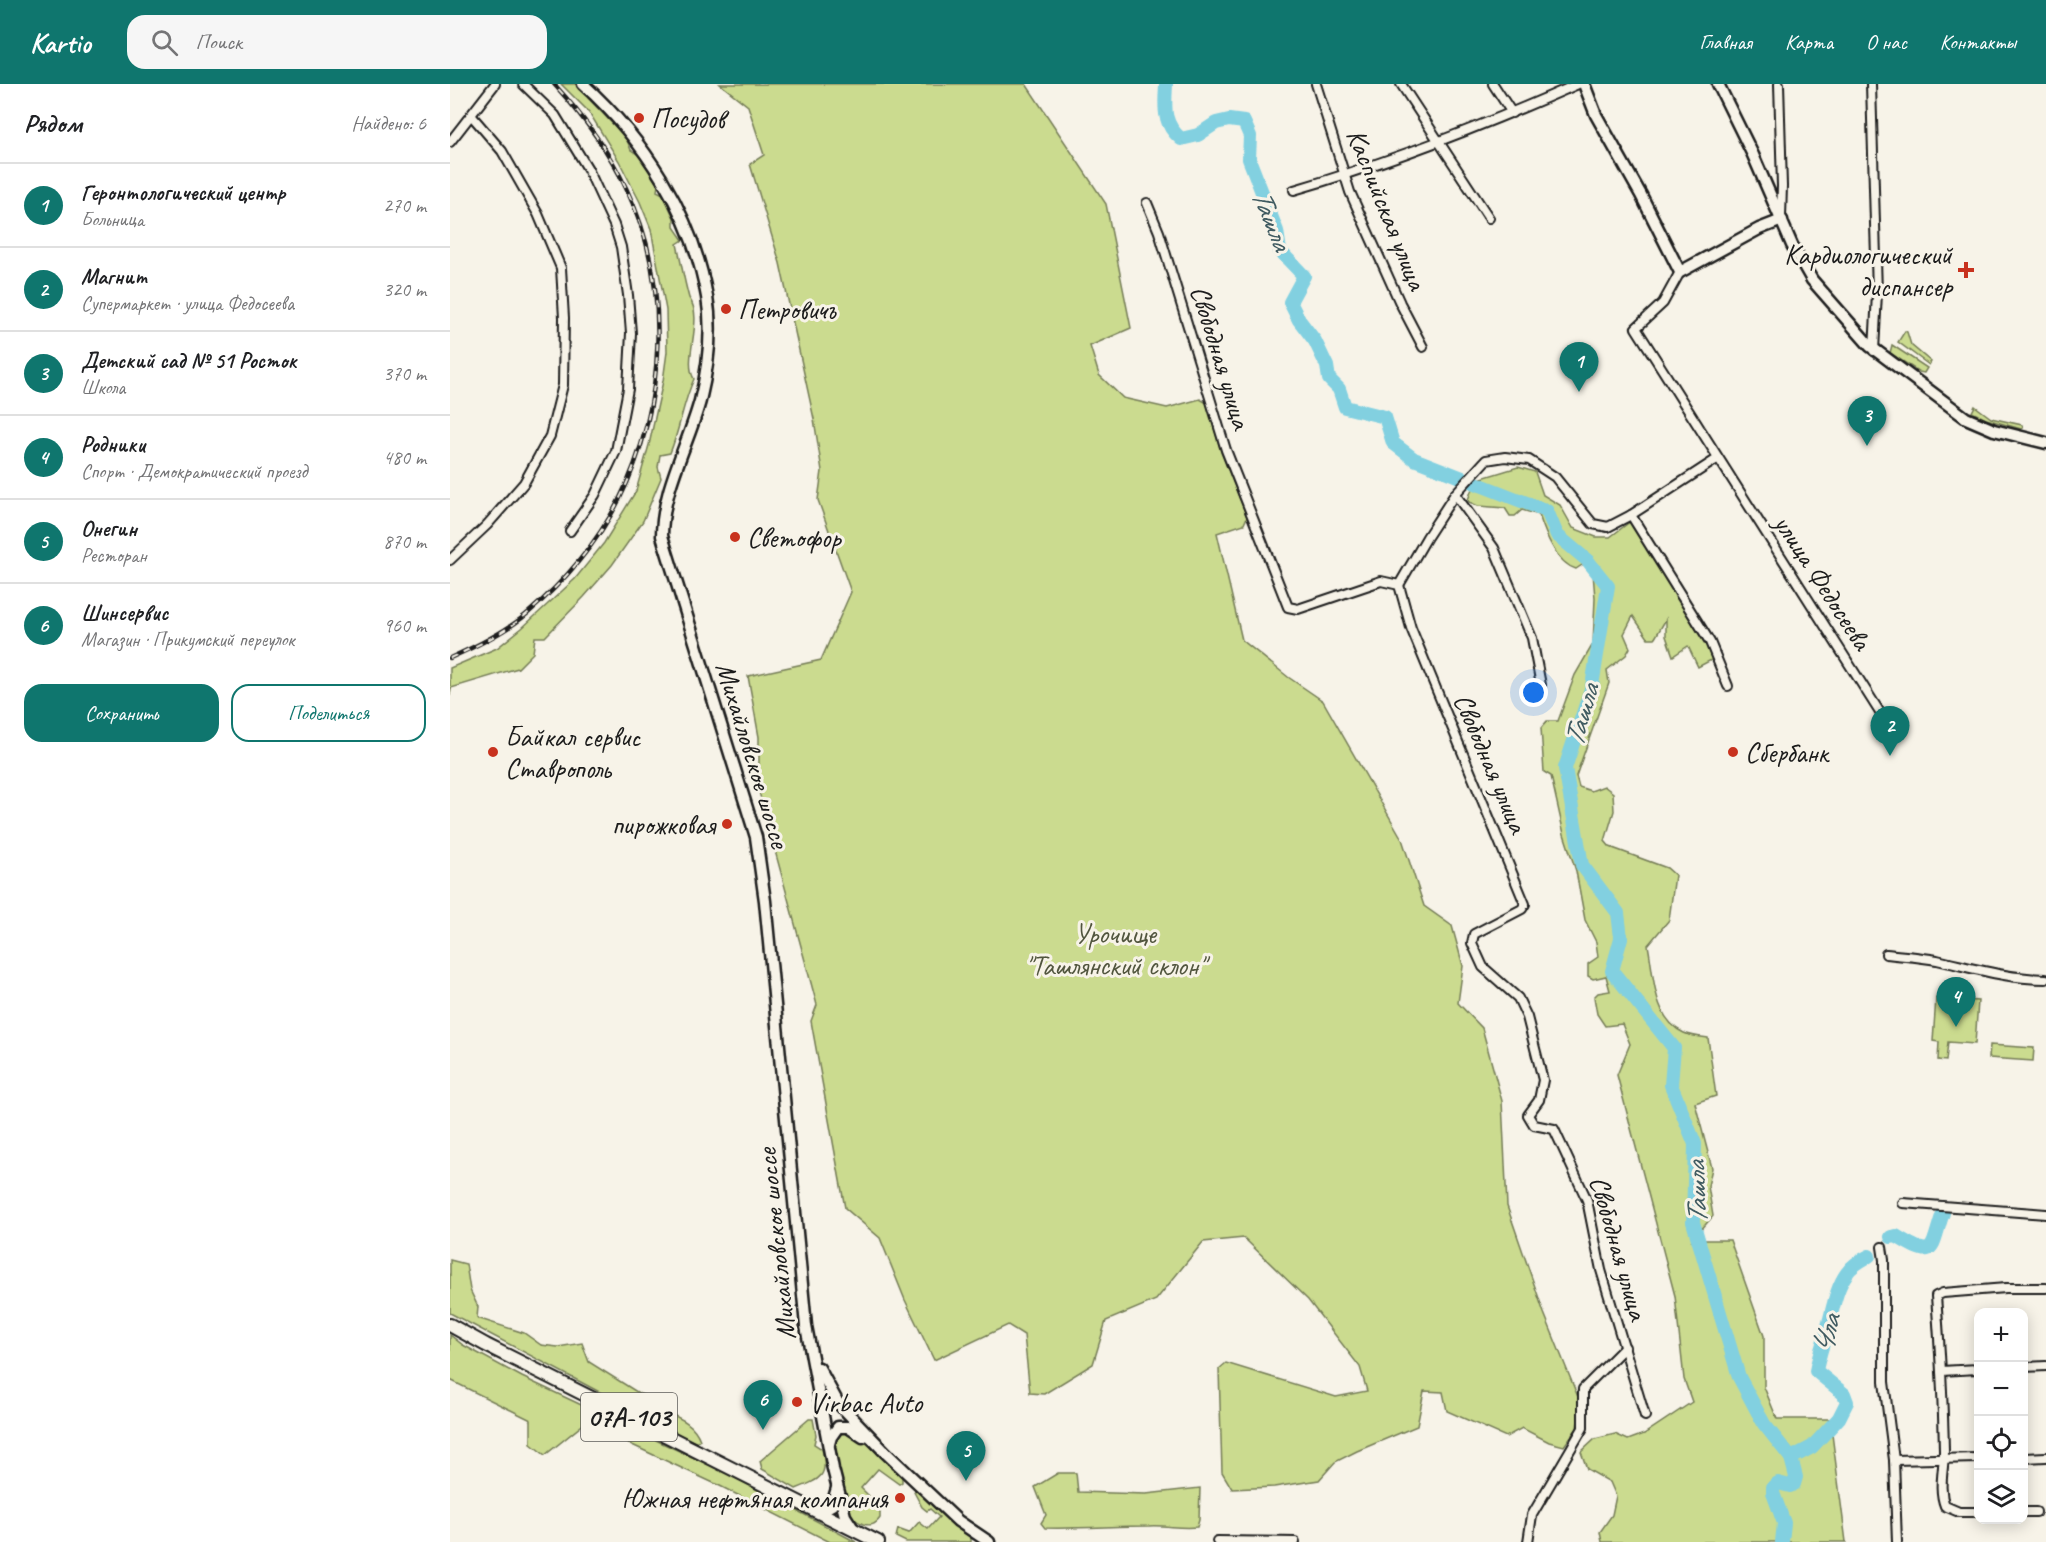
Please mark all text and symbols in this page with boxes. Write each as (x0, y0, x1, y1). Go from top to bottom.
search box (127, 15, 547, 69)
text: Kartio (30, 25, 91, 60)
icon: search (148, 26, 181, 59)
text: Поиск (196, 28, 242, 56)
text: Главная (1699, 29, 1752, 55)
text: Карта (1785, 29, 1833, 55)
text: О нас (1866, 29, 1907, 55)
text: Контакты (1940, 29, 2016, 55)
place label: Посудов (651, 101, 730, 136)
text: Рядом (24, 107, 82, 140)
text: Найдено: 6 (351, 111, 426, 136)
marker: Посудов (632, 111, 646, 125)
street label: Каспийская улица (1339, 123, 1436, 296)
text: Геронтологический центр (81, 179, 285, 207)
water label: Ташла (1243, 183, 1302, 258)
text: 1 (39, 193, 48, 218)
text: 270 m (383, 193, 426, 218)
text: Больница (81, 207, 144, 232)
place label: Кардиологический диспансер (1784, 237, 1954, 304)
marker: Кардиологический диспансер (1957, 261, 1975, 279)
text: Магнит (81, 263, 147, 291)
text: 2 (39, 277, 48, 302)
text: 320 m (383, 277, 426, 302)
street label: Свободная улица (1183, 281, 1260, 435)
text: Супермаркет · улица Федосеева (81, 291, 294, 316)
place label: Петровичъ (738, 292, 837, 327)
marker: Петровичъ (719, 302, 733, 316)
pin: 1 (1560, 342, 1598, 392)
text: Детский сад № 51 Росток (81, 347, 297, 375)
text: 3 (39, 361, 48, 386)
text: 370 m (383, 361, 426, 386)
text: Школа (81, 375, 125, 400)
pin: 3 (1848, 396, 1886, 446)
text: Родники (81, 431, 145, 459)
text: 4 (39, 445, 48, 470)
text: 480 m (383, 445, 426, 470)
text: Спорт · Демократический проезд (81, 459, 307, 484)
street label: улица Федосеева (1765, 506, 1881, 658)
text: Онегин (81, 515, 137, 543)
place label: Светофор (747, 520, 842, 555)
text: 5 (39, 529, 48, 554)
text: 870 m (383, 529, 426, 554)
marker: Светофор (728, 530, 742, 544)
text: Ресторан (81, 543, 147, 568)
text: Шинсервис (81, 599, 168, 627)
text: 6 (39, 613, 48, 638)
text: 960 m (383, 613, 426, 638)
text: Магазин · Прикумский переулок (81, 627, 294, 652)
street label: Михайловское шоссе (708, 658, 798, 854)
water label: Ташла (1554, 677, 1609, 750)
your location (1519, 678, 1548, 707)
button: Сохранить (24, 684, 219, 742)
button: Поделиться (231, 684, 426, 742)
street label: Свободная улица (1446, 688, 1537, 840)
pin: 2 (1870, 706, 1910, 756)
place label: Байкал сервис Ставрополь (505, 719, 642, 786)
place label: Сбербанк (1745, 735, 1831, 770)
marker: Байкал сервис Ставрополь (486, 745, 500, 759)
marker: Сбербанк (1726, 745, 1740, 759)
place label: пирожковая (612, 807, 717, 842)
marker: пирожковая (720, 817, 734, 831)
park label: Урочище "Ташлянский склон" (1025, 916, 1210, 983)
pin: 4 (1936, 978, 1976, 1027)
street label: Михайловское шоссе (748, 1145, 803, 1341)
water label: Ташла (1676, 1158, 1716, 1225)
street label: Свободная улица (1582, 1172, 1657, 1326)
water label: Чла (1803, 1307, 1850, 1358)
map controls (1974, 1308, 2028, 1524)
button: + (1974, 1308, 2028, 1362)
button: − (1974, 1362, 2028, 1416)
pin: 6 (744, 1380, 782, 1430)
place label: Virbac Auto (809, 1385, 924, 1420)
road number: 07А-103 (581, 1393, 677, 1441)
marker: Virbac Auto (790, 1395, 804, 1409)
button: locate (1974, 1416, 2028, 1470)
pin: 5 (946, 1432, 986, 1481)
button: layers (1974, 1470, 2028, 1524)
place label: Южная нефтяная компания (622, 1481, 889, 1516)
marker: Южная нефтяная компания (893, 1491, 907, 1505)

